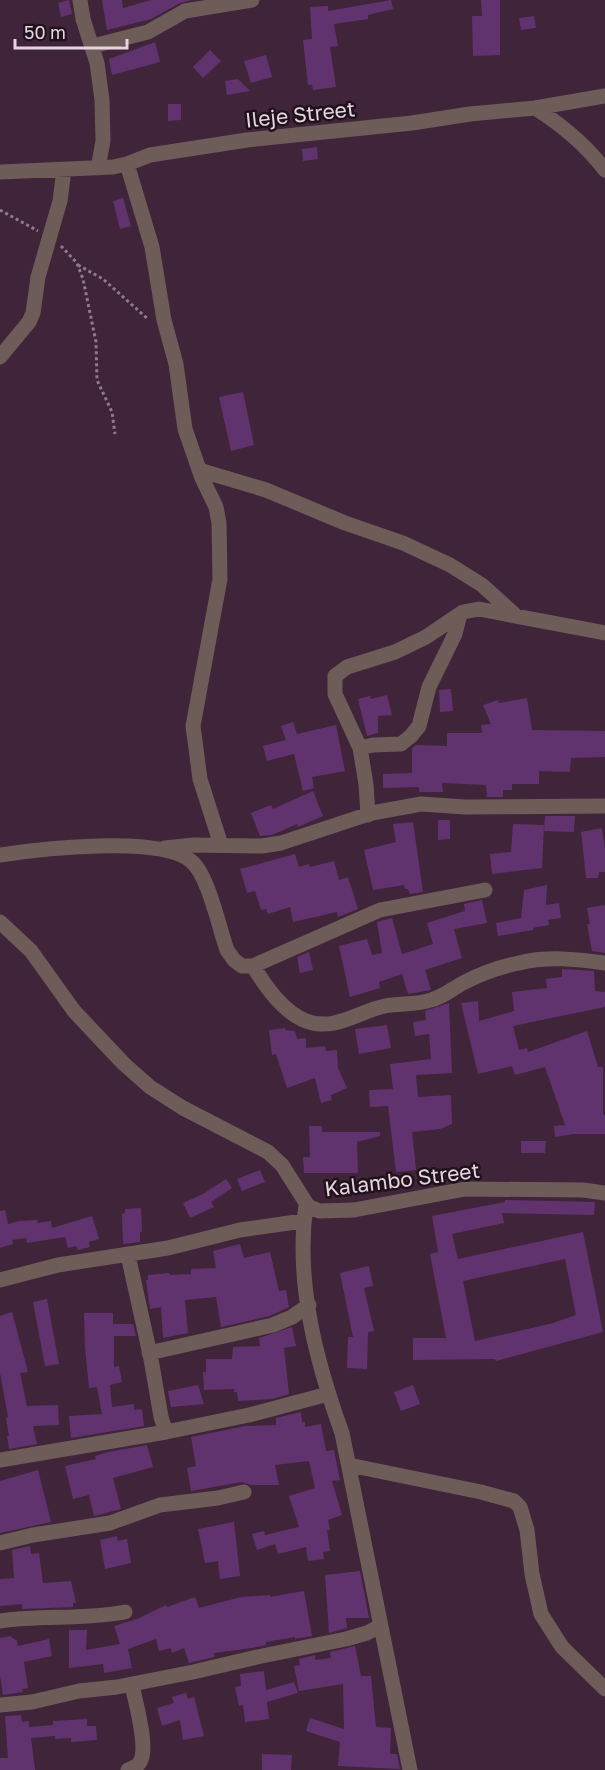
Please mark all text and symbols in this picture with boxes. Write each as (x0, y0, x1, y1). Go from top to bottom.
scale bar (15, 12, 128, 50)
text: 50 m (24, 21, 66, 43)
street label: Ileje Street (244, 95, 356, 133)
street label: Kalambo Street (323, 1157, 481, 1201)

